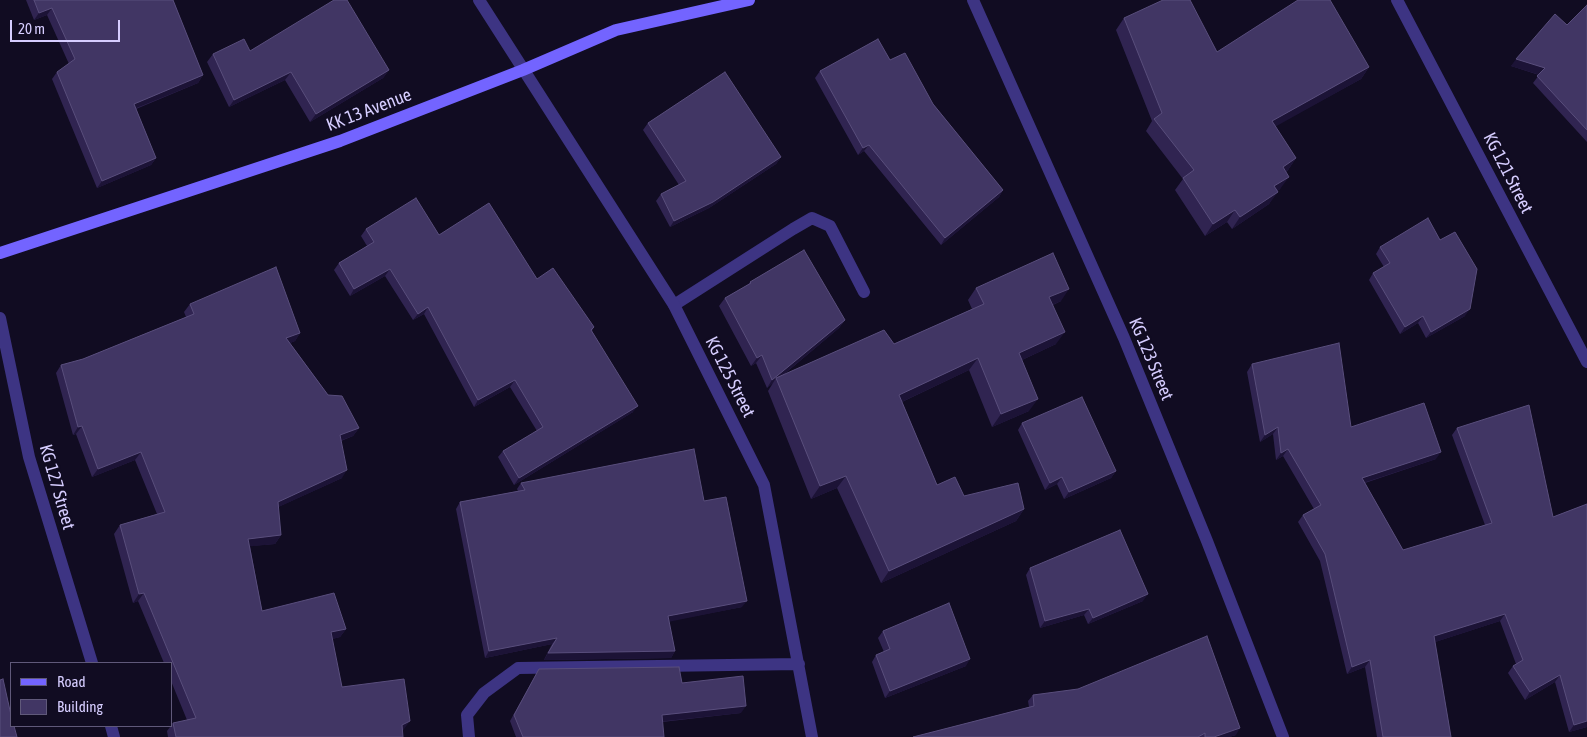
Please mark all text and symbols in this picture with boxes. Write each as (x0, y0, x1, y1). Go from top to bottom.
scale bar (12, 10, 122, 42)
text: 20 m (18, 20, 45, 37)
street label: KK 13 Avenue (323, 84, 415, 136)
street label: KG 121 Street (1478, 129, 1538, 217)
street label: KG 123 Street (1124, 314, 1178, 404)
street label: KG 125 Street (700, 333, 760, 421)
street label: KG 127 Street (35, 442, 79, 532)
legend (10, 662, 172, 727)
text: Road (57, 673, 86, 690)
text: Building (57, 698, 103, 715)

